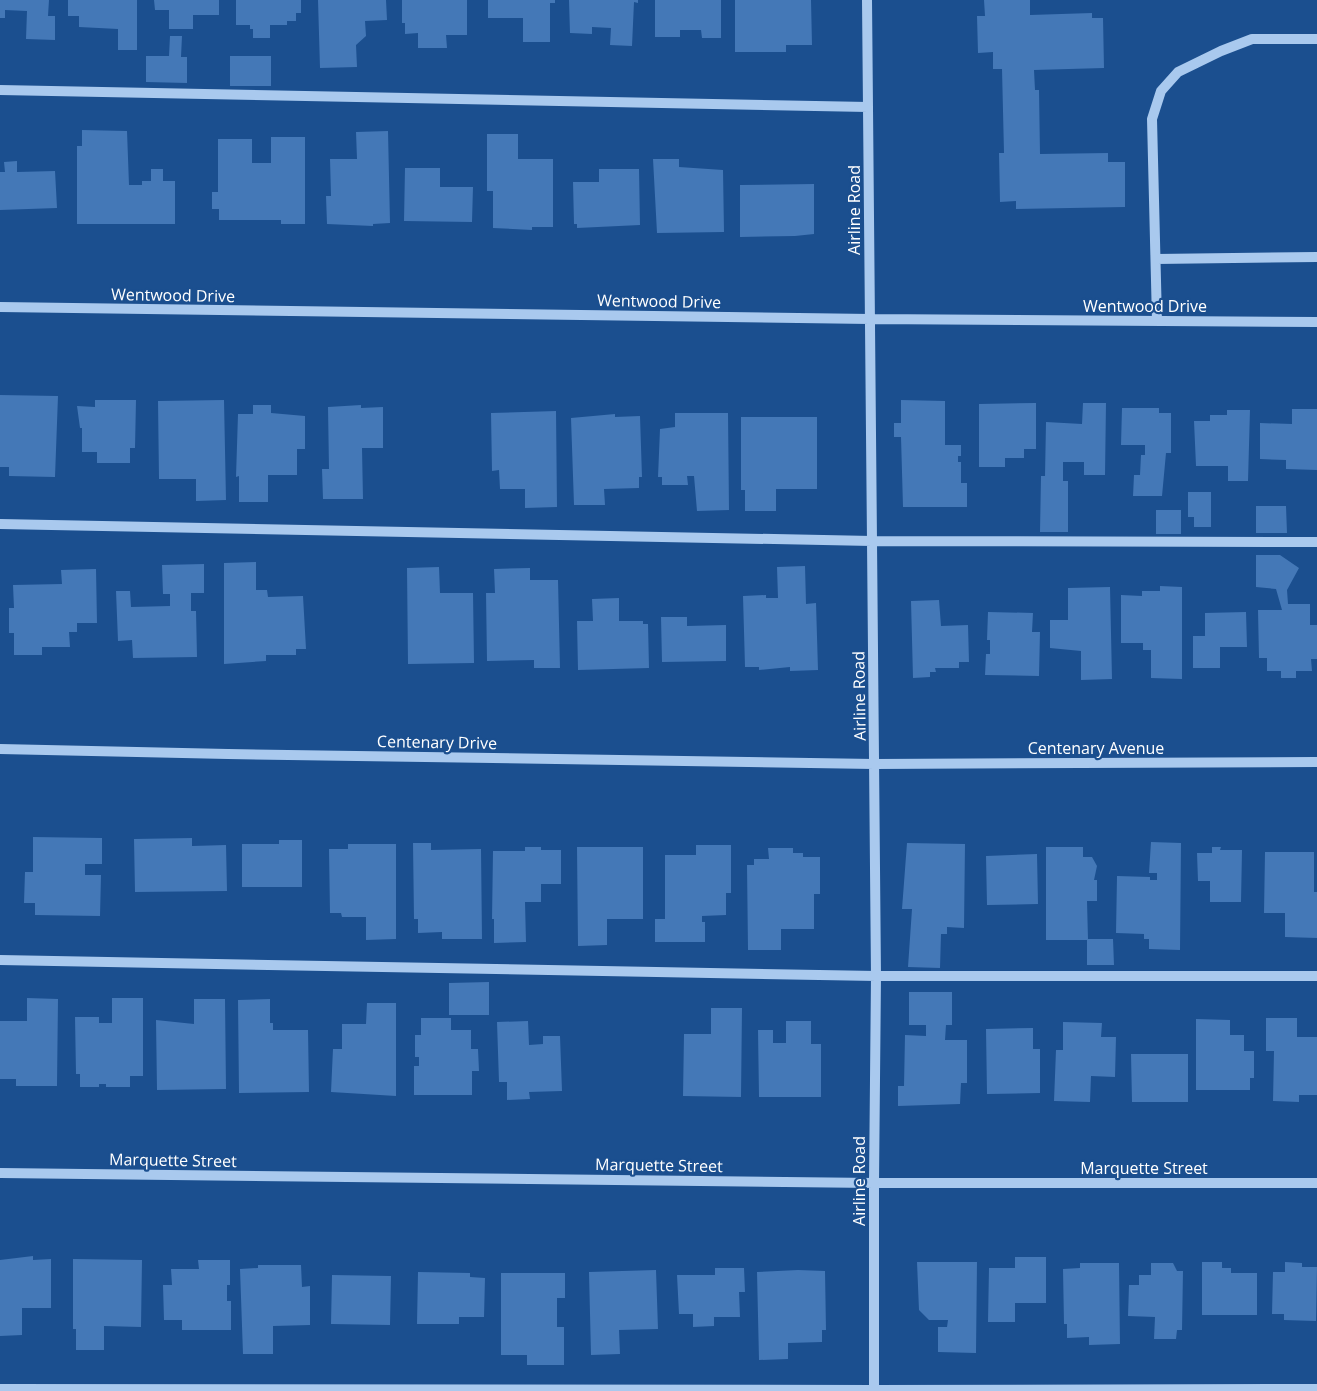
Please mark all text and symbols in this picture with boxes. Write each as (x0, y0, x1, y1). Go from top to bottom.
street label: Airline Road (843, 165, 865, 255)
street label: Wentwood Drive (111, 283, 235, 307)
street label: Wentwood Drive (597, 289, 721, 313)
street label: Wentwood Drive (1083, 295, 1207, 317)
street label: Airline Road (847, 651, 871, 741)
street label: Centenary Drive (377, 730, 497, 754)
street label: Centenary Avenue (1028, 737, 1164, 759)
street label: Airline Road (848, 1136, 870, 1226)
street label: Marquette Street (109, 1148, 237, 1172)
street label: Marquette Street (595, 1153, 723, 1177)
street label: Marquette Street (1080, 1157, 1208, 1179)

